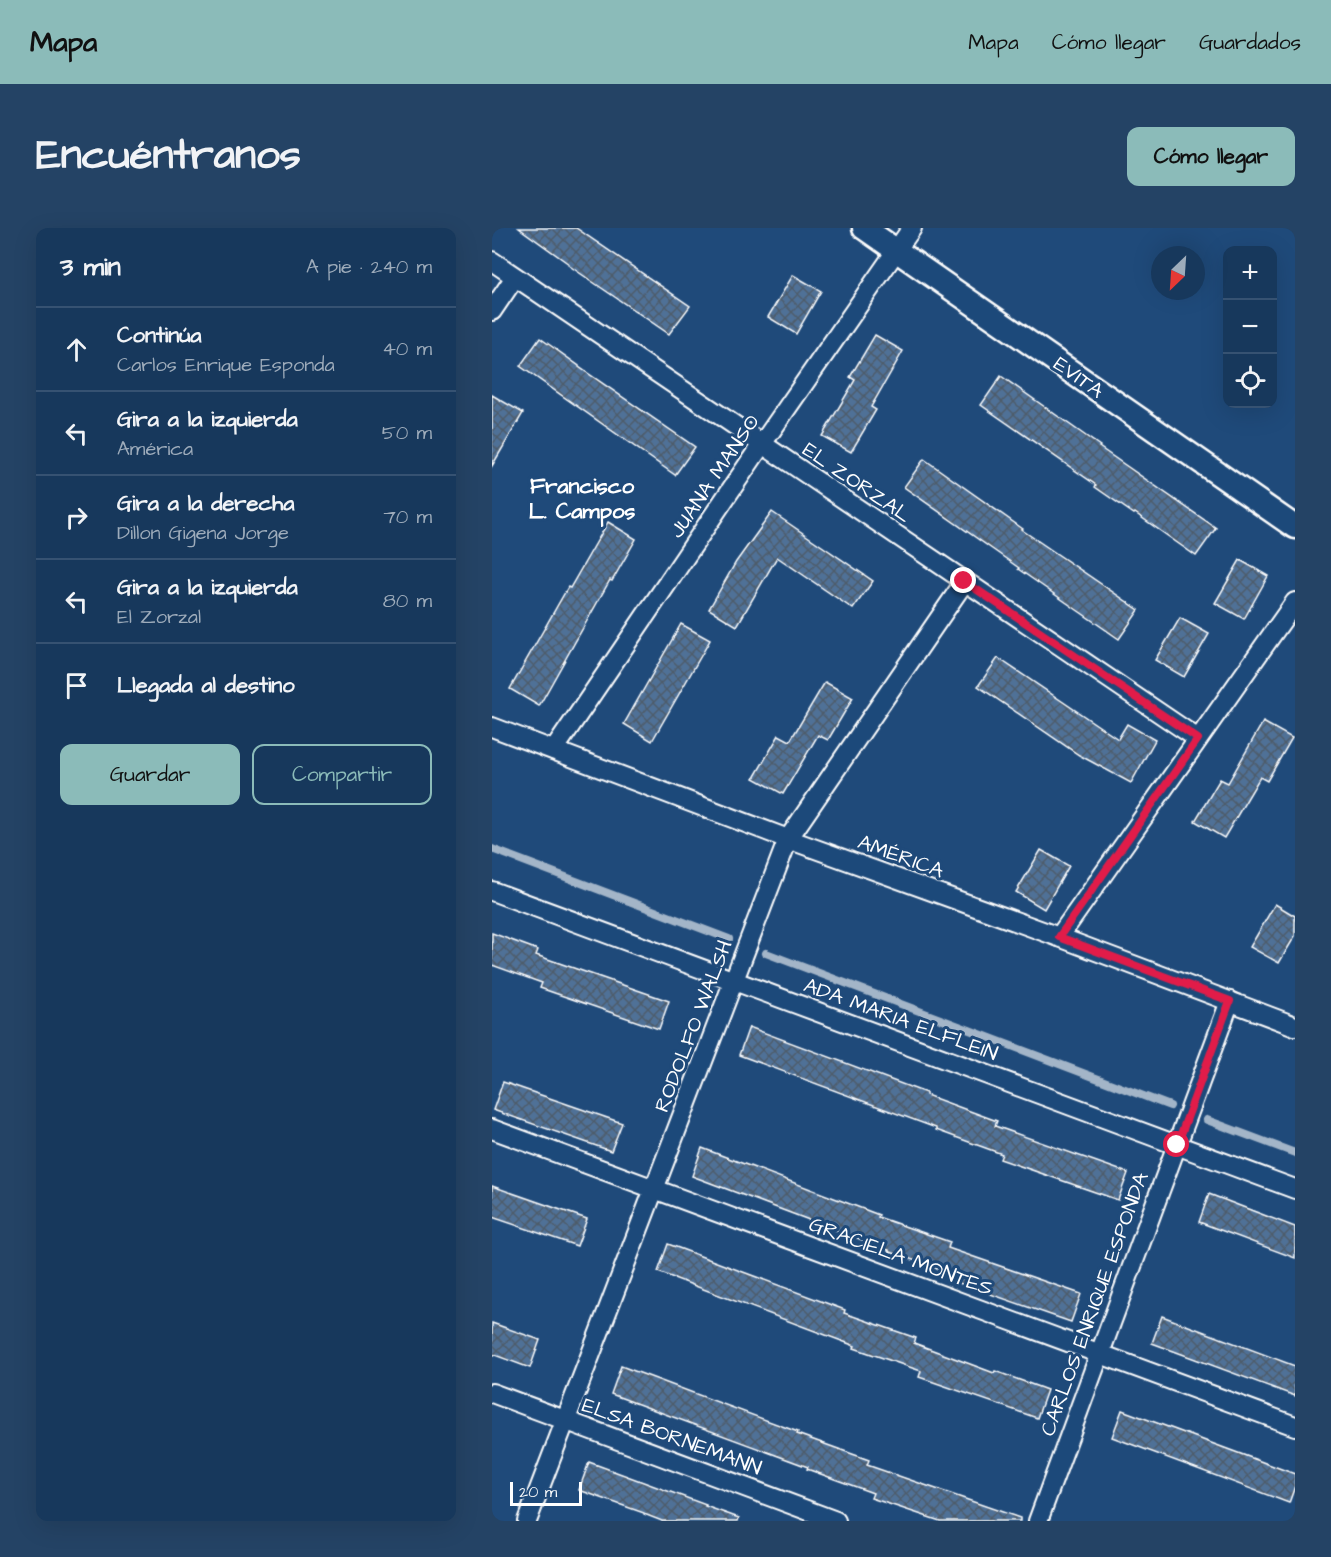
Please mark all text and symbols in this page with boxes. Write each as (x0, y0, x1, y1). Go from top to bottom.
text: Mapa (30, 23, 97, 62)
text: Mapa (968, 28, 1019, 57)
text: Cómo llegar (1052, 28, 1166, 57)
text: Guardados (1199, 28, 1301, 57)
text: Encuéntranos (36, 127, 301, 185)
button: Cómo llegar (1127, 127, 1295, 186)
north arrow (1151, 246, 1205, 300)
map controls (1223, 246, 1277, 408)
button: + (1223, 246, 1277, 300)
text: 3 min (60, 249, 121, 285)
text: A pie · 240 m (306, 253, 432, 281)
button: − (1223, 300, 1277, 354)
text: Continúa (117, 320, 202, 351)
icon: ahead (60, 333, 93, 366)
text: 40 m (382, 335, 432, 363)
street label: EVITA (1048, 350, 1110, 405)
text: Carlos Enrique Esponda (117, 351, 335, 379)
button: locate (1223, 354, 1277, 408)
text: Gira a la izquierda (117, 404, 298, 435)
street label: JUANA MANSO (662, 409, 766, 544)
icon: left (60, 417, 93, 450)
text: 50 m (382, 419, 432, 447)
text: América (117, 435, 193, 463)
street label: EL ZORZAL (797, 435, 917, 530)
district label: Francisco L. Campos (529, 471, 635, 527)
text: Gira a la derecha (117, 488, 294, 519)
icon: right (60, 501, 93, 534)
text: 70 m (384, 503, 432, 531)
text: Dillon Gigena Jorge (117, 519, 289, 547)
route end (950, 567, 976, 593)
text: Gira a la izquierda (117, 572, 298, 603)
icon: left (60, 585, 93, 618)
text: 80 m (383, 587, 432, 615)
text: El Zorzal (117, 603, 201, 631)
icon: arrive (60, 669, 93, 702)
text: Llegada al destino (117, 670, 295, 701)
button: Guardar (60, 744, 240, 805)
button: Compartir (252, 744, 432, 805)
street label: AMÉRICA (854, 827, 948, 886)
street label: RODOLFO WALSH (647, 936, 740, 1116)
street label: ADA MARIA ELFLEIN (800, 971, 1002, 1068)
route start (1163, 1131, 1189, 1157)
street label: CARLOS ENRIQUE ESPONDA (1033, 1168, 1156, 1440)
street label: GRACIELA MONTES (805, 1210, 997, 1303)
street label: ELSA BORNEMANN (578, 1391, 766, 1482)
scale bar (510, 1479, 582, 1506)
text: 20 m (519, 1481, 557, 1503)

